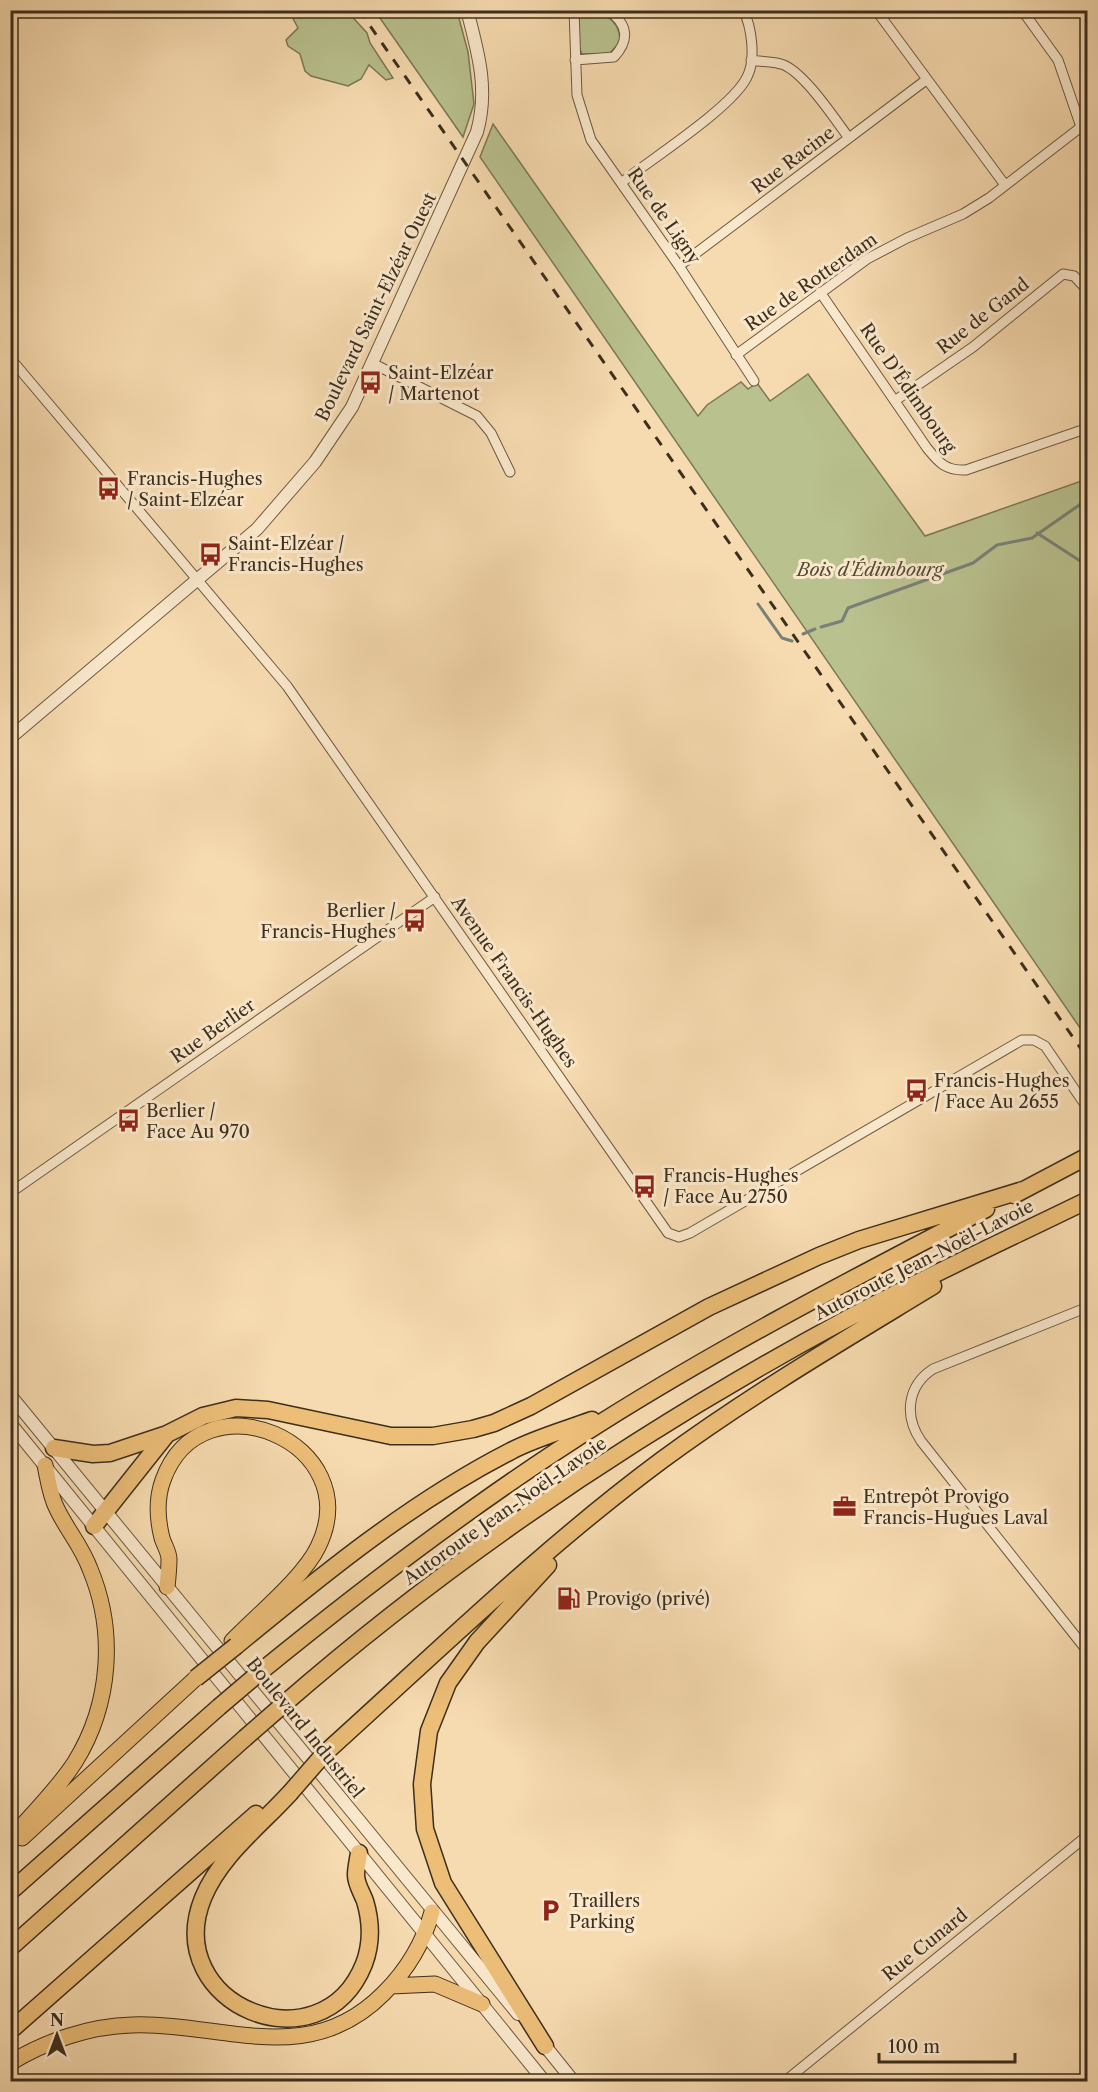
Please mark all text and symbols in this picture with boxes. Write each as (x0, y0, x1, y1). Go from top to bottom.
street label: Rue Racine (747, 122, 839, 198)
street label: Rue de Ligny (623, 164, 706, 269)
street label: Boulevard Saint-Elzéar Ouest (311, 188, 441, 425)
street label: Rue de Rotterdam (741, 228, 882, 336)
street label: Rue de Gand (932, 273, 1034, 359)
street label: Rue D'Édimbourg (855, 318, 962, 457)
place label: Saint-Elzéar / Martenot (388, 362, 494, 405)
bus stop icon: Saint-Elzéar / Martenot (357, 370, 383, 396)
place label: Francis-Hughes / Saint-Elzéar (127, 468, 263, 511)
bus stop icon: Francis-Hughes / Saint-Elzéar (96, 476, 122, 502)
place label: Saint-Elzéar / Francis-Hughes (228, 533, 364, 576)
bus stop icon: Saint-Elzéar / Francis-Hughes (197, 541, 223, 567)
park label: Bois d'Édimbourg (795, 558, 945, 581)
street label: Avenue Francis-Hughes (446, 891, 582, 1072)
place label: Berlier / Francis-Hughes (260, 900, 396, 943)
bus stop icon: Berlier / Francis-Hughes (401, 908, 427, 934)
street label: Rue Berlier (167, 994, 260, 1068)
place label: Francis-Hughes / Face Au 2655 (934, 1070, 1070, 1113)
bus stop icon: Francis-Hughes / Face Au 2655 (903, 1078, 929, 1104)
place label: Berlier / Face Au 970 (146, 1100, 250, 1143)
bus stop icon: Berlier / Face Au 970 (115, 1108, 141, 1134)
place label: Francis-Hughes / Face Au 2750 (663, 1165, 799, 1208)
bus stop icon: Francis-Hughes / Face Au 2750 (632, 1173, 658, 1199)
street label: Autoroute Jean-Noël-Lavoie (810, 1195, 1037, 1325)
street label: Autoroute Jean-Noël-Lavoie (398, 1432, 611, 1590)
place label: Entrepôt Provigo Francis-Hugues Laval (863, 1486, 1048, 1529)
office icon: Entrepôt Provigo Francis-Hugues Laval (832, 1494, 858, 1520)
fuel station icon: Provigo (privé) (555, 1586, 581, 1612)
place label: Provigo (privé) (586, 1588, 710, 1610)
street label: Boulevard Industriel (242, 1653, 368, 1803)
place label: Traillers Parking (569, 1890, 640, 1933)
parking icon: Traillers Parking (538, 1898, 564, 1924)
street label: Rue Cunard (878, 1904, 972, 1986)
north arrow (27, 2005, 87, 2065)
text: N (50, 2010, 64, 2030)
scale bar (879, 2026, 1016, 2064)
text: 100 m (888, 2036, 940, 2058)

